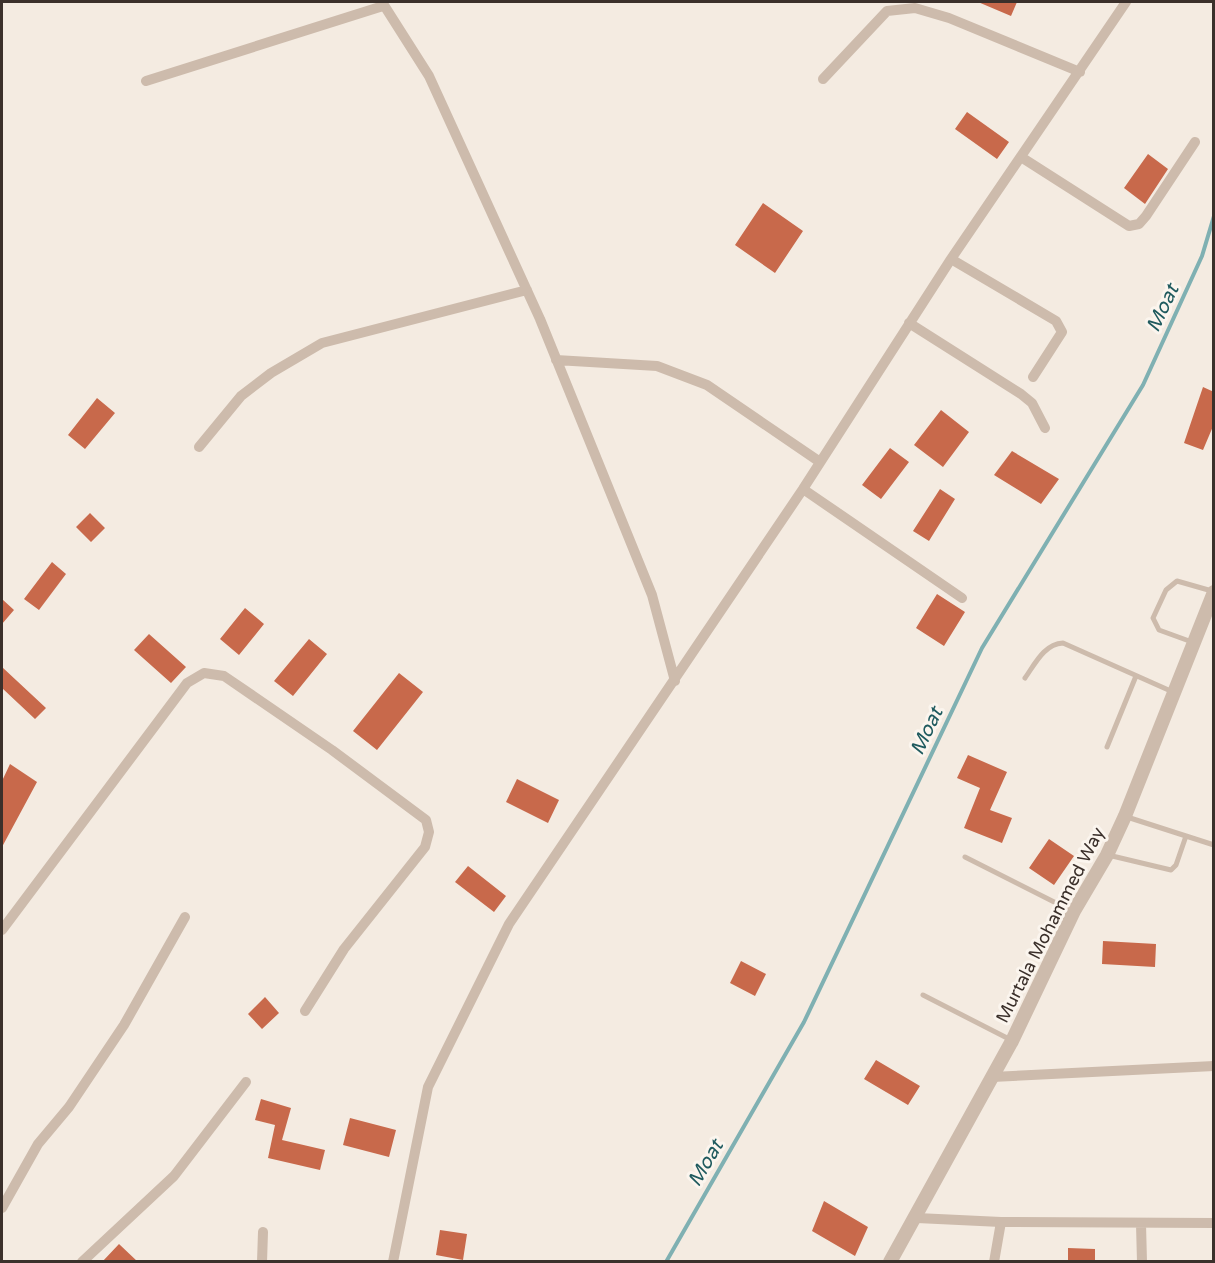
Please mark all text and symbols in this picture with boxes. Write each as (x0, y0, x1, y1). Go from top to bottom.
water label: Moat (1141, 279, 1185, 336)
water label: Moat (905, 702, 949, 759)
street label: Murtala Mohammed Way (991, 823, 1109, 1027)
water label: Moat (683, 1134, 730, 1191)

